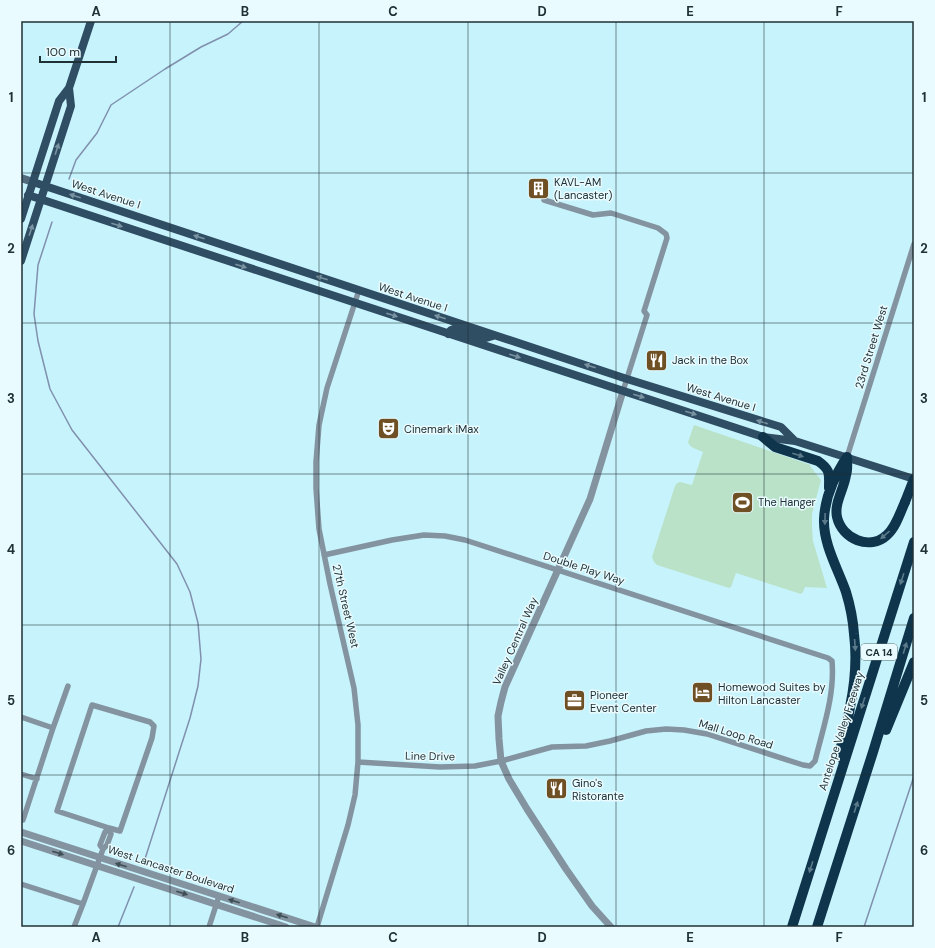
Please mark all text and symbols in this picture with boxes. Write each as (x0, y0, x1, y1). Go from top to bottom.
text: A (91, 3, 101, 20)
text: B (241, 3, 249, 20)
text: C (388, 3, 398, 20)
text: D (537, 3, 547, 20)
text: E (686, 3, 694, 20)
text: F (835, 3, 843, 20)
scale bar (40, 38, 116, 64)
text: 100 m (46, 44, 80, 60)
text: 1 (9, 89, 13, 106)
text: 1 (922, 89, 926, 106)
one-way arrow (54, 143, 60, 155)
building icon: KAVL-AM (Lancaster) (525, 175, 551, 201)
place label: KAVL-AM (Lancaster) (554, 175, 612, 202)
street label: West Avenue I (70, 176, 142, 212)
one-way arrow (69, 193, 81, 199)
one-way arrow (112, 222, 124, 228)
one-way arrow (28, 224, 34, 236)
one-way arrow (192, 234, 204, 240)
text: 2 (7, 240, 15, 257)
text: 2 (920, 240, 928, 257)
one-way arrow (235, 263, 247, 269)
one-way arrow (316, 275, 328, 281)
street label: West Avenue I (377, 279, 449, 315)
street label: 23rd Street West (852, 304, 890, 390)
one-way arrow (386, 313, 398, 319)
one-way arrow (434, 314, 446, 320)
restaurant icon: Jack in the Box (644, 347, 670, 373)
one-way arrow (510, 353, 522, 359)
place label: Jack in the Box (672, 353, 749, 367)
one-way arrow (584, 363, 596, 369)
street label: West Avenue I (685, 380, 757, 414)
text: 3 (7, 390, 15, 407)
text: 3 (920, 390, 928, 407)
one-way arrow (633, 393, 645, 399)
one-way arrow (686, 410, 698, 416)
theatre icon: Cinemark iMax (376, 416, 402, 442)
one-way arrow (756, 418, 768, 424)
place label: Cinemark iMax (404, 422, 479, 436)
one-way arrow (792, 452, 804, 458)
sports icon: The Hanger (730, 489, 756, 515)
place label: The Hanger (758, 495, 816, 509)
one-way arrow (822, 513, 828, 526)
one-way arrow (880, 531, 890, 540)
text: 4 (7, 541, 15, 558)
text: 4 (920, 541, 928, 558)
street label: Double Play Way (542, 548, 626, 588)
street label: 27th Street West (330, 563, 362, 649)
one-way arrow (899, 574, 905, 586)
street label: Valley Central Way (489, 595, 541, 687)
one-way arrow (852, 639, 859, 651)
one-way arrow (902, 642, 908, 654)
road number: CA 14 (861, 644, 897, 660)
street label: Antelope Valley Freeway (815, 670, 867, 792)
hotel icon: Homewood Suites by Hilton Lancaster (690, 680, 716, 706)
place label: Homewood Suites by Hilton Lancaster (718, 680, 826, 707)
office icon: Pioneer Event Center (561, 688, 587, 714)
place label: Pioneer Event Center (590, 688, 656, 715)
text: 5 (7, 692, 15, 709)
text: 5 (920, 692, 928, 709)
one-way arrow (859, 697, 865, 709)
street label: Mall Loop Road (697, 716, 775, 752)
street label: Line Drive (405, 749, 455, 763)
restaurant icon: Gino's Ristorante (543, 776, 569, 802)
place label: Gino's Ristorante (572, 776, 624, 803)
one-way arrow (853, 800, 859, 812)
text: 6 (7, 842, 15, 859)
street label: West Lancaster Boulevard (106, 842, 236, 896)
text: 6 (920, 842, 928, 859)
one-way arrow (52, 850, 64, 856)
one-way arrow (114, 861, 126, 867)
one-way arrow (808, 861, 814, 873)
one-way arrow (176, 890, 188, 896)
one-way arrow (227, 898, 239, 904)
one-way arrow (276, 913, 288, 919)
text: A (91, 929, 101, 946)
text: B (241, 929, 249, 946)
text: C (388, 929, 398, 946)
text: D (537, 929, 547, 946)
text: E (686, 929, 694, 946)
text: F (835, 929, 843, 946)

